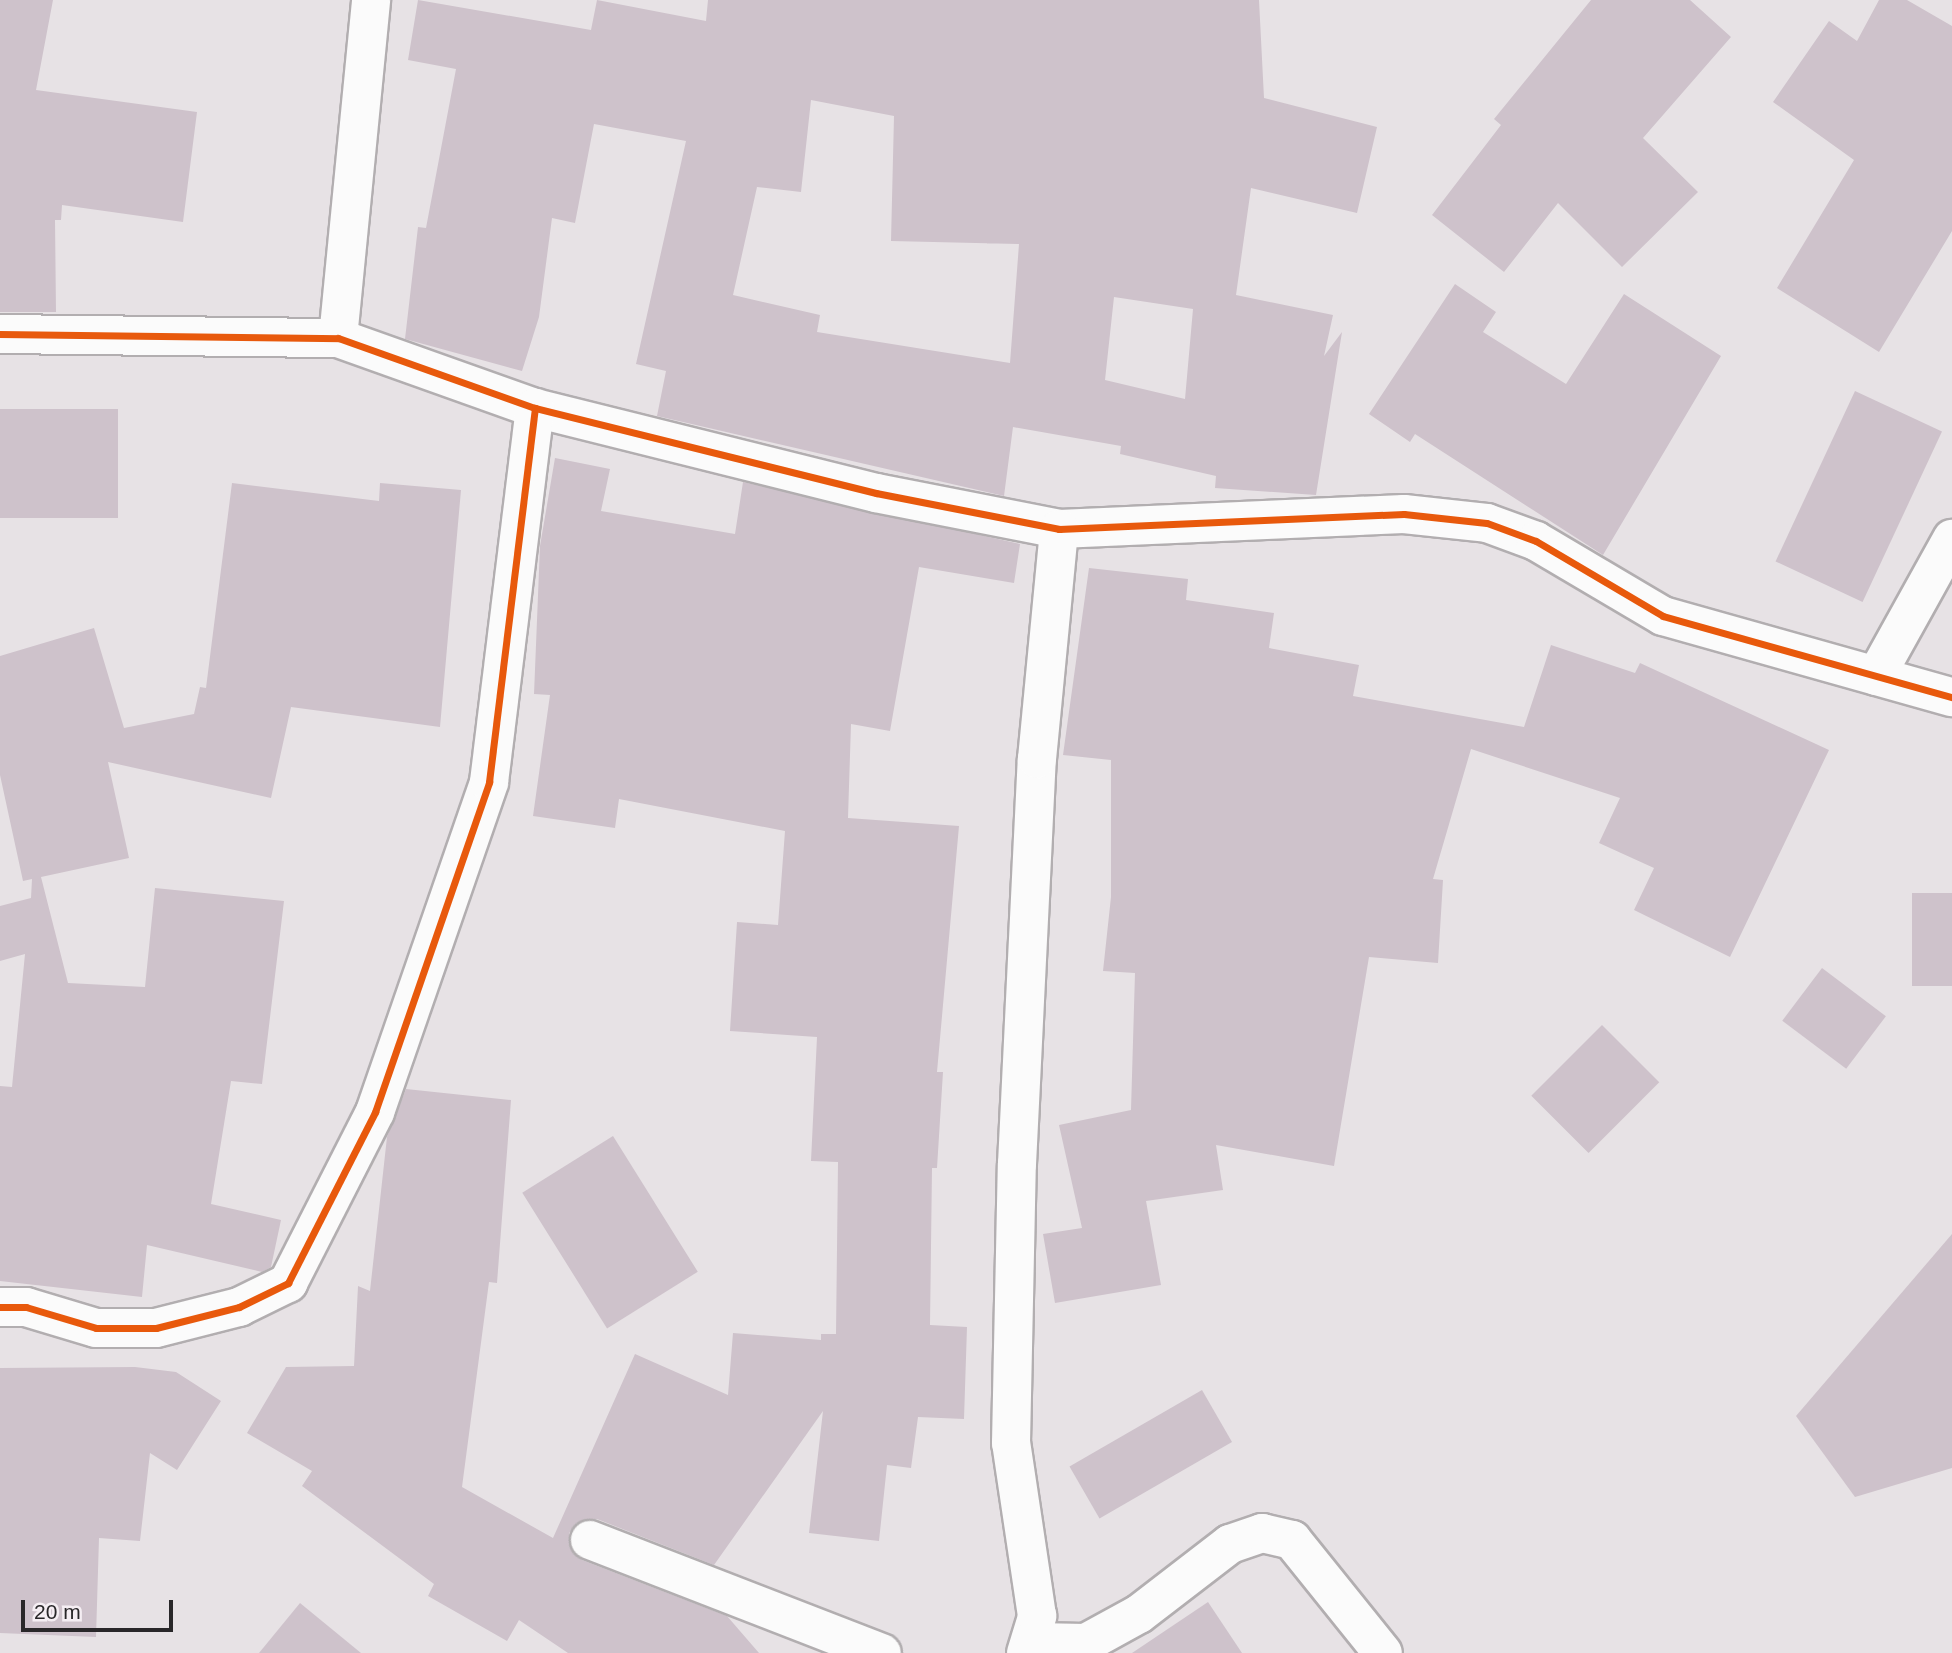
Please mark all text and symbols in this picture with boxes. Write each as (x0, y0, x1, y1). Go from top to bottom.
scale bar (24, 1586, 177, 1630)
text: 20 m (34, 1600, 81, 1623)

